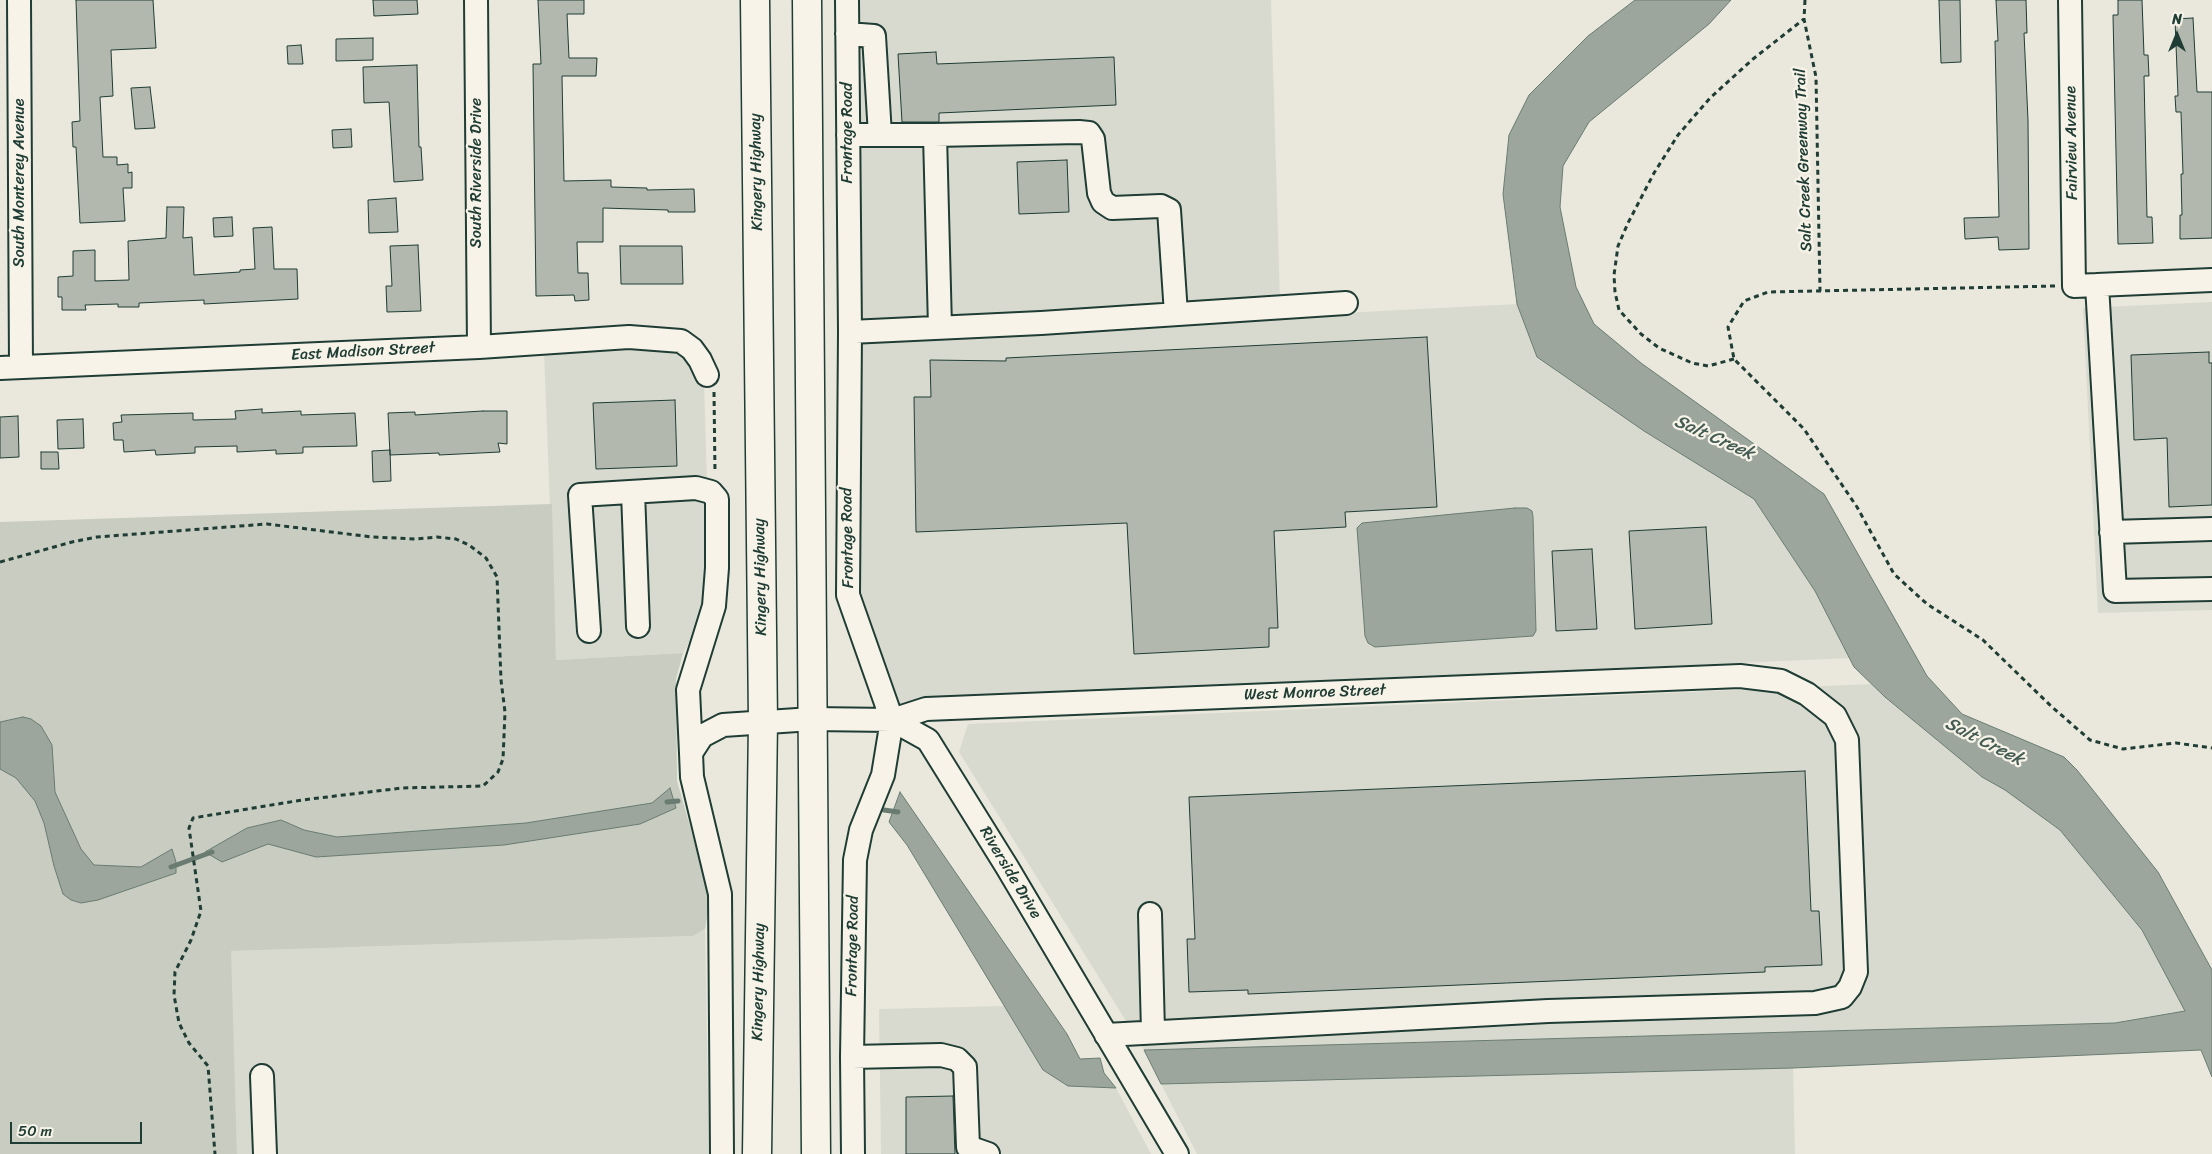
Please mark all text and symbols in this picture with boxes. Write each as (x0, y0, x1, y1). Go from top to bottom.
text: N (2172, 7, 2182, 32)
north arrow (2152, 10, 2202, 60)
street label: Salt Creek Greenway Trail (1791, 68, 1817, 252)
street label: Frontage Road (838, 83, 858, 183)
street label: Fairview Avenue (2061, 86, 2083, 200)
street label: South Monterey Avenue (10, 98, 30, 268)
street label: South Riverside Drive (467, 98, 487, 248)
street label: Kingery Highway (746, 113, 768, 231)
street label: East Madison Street (291, 339, 435, 365)
water label: Salt Creek (1671, 411, 1757, 465)
street label: Frontage Road (838, 487, 858, 589)
street label: Kingery Highway (750, 518, 772, 636)
street label: West Monroe Street (1244, 681, 1386, 705)
water label: Salt Creek (1941, 713, 2027, 771)
street label: Riverside Drive (975, 823, 1045, 923)
street label: Frontage Road (843, 895, 863, 997)
street label: Kingery Highway (748, 923, 770, 1041)
scale bar (12, 1112, 145, 1144)
text: 50 m (18, 1118, 52, 1144)

